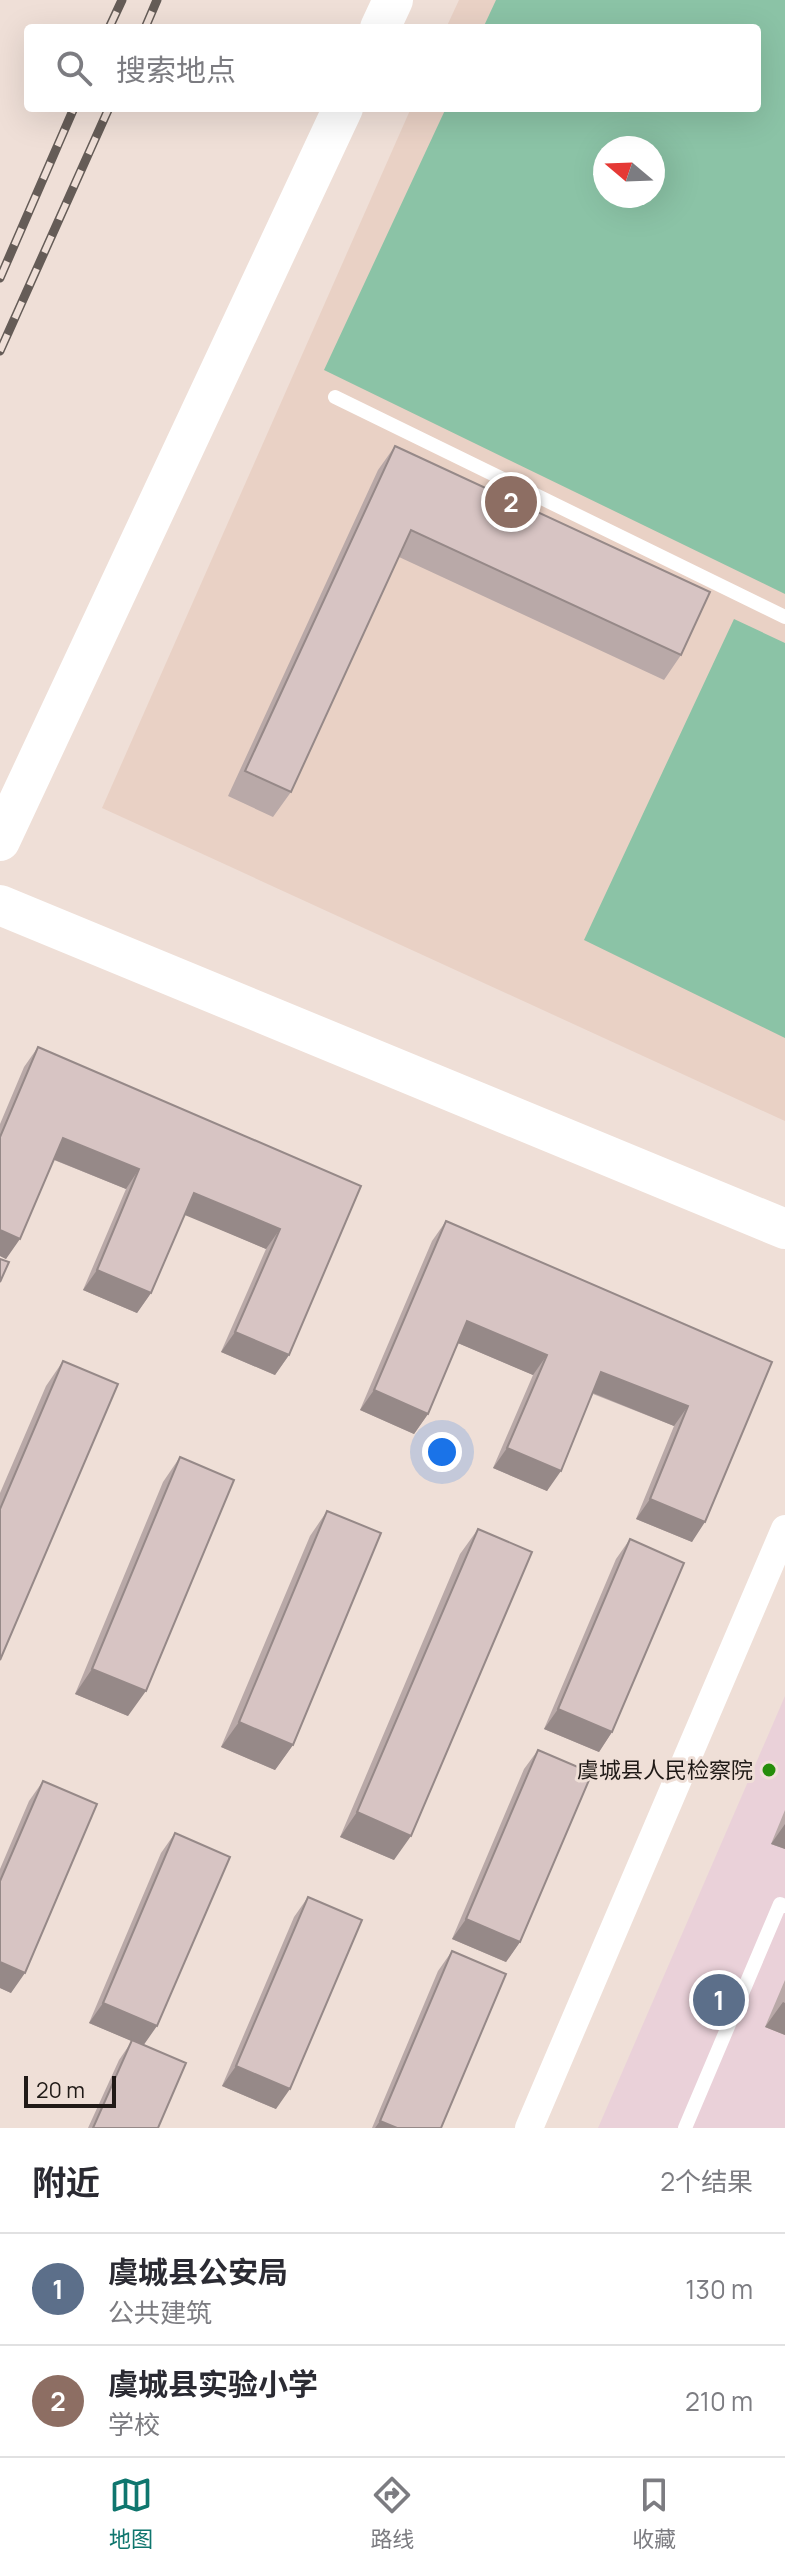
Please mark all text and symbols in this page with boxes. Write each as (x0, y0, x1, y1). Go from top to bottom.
search box (24, 24, 761, 112)
icon: search (52, 46, 96, 90)
text: 搜索地点 (116, 49, 236, 90)
north arrow (593, 136, 665, 208)
pin: 2 (485, 472, 537, 532)
your location (422, 1432, 462, 1472)
place label: 虞城县人民检察院 (577, 1755, 753, 1785)
marker: 虞城县人民检察院 (760, 1761, 778, 1779)
pin: 1 (693, 1970, 745, 2030)
scale bar (24, 2072, 116, 2108)
text: 20 m (36, 2075, 85, 2105)
text: 附近 (32, 2159, 100, 2205)
text: 2个结果 (660, 2163, 753, 2199)
text: 虞城县公安局 (108, 2251, 288, 2292)
text: 1 (52, 2271, 64, 2307)
text: 130 m (685, 2271, 753, 2307)
text: 公共建筑 (108, 2294, 212, 2330)
text: 虞城县实验小学 (108, 2363, 318, 2404)
text: 2 (50, 2383, 66, 2419)
text: 210 m (685, 2383, 753, 2419)
text: 学校 (108, 2406, 160, 2442)
tab: 地图 (109, 2473, 153, 2554)
tab: 路线 (370, 2473, 414, 2554)
tab: 收藏 (632, 2473, 676, 2554)

